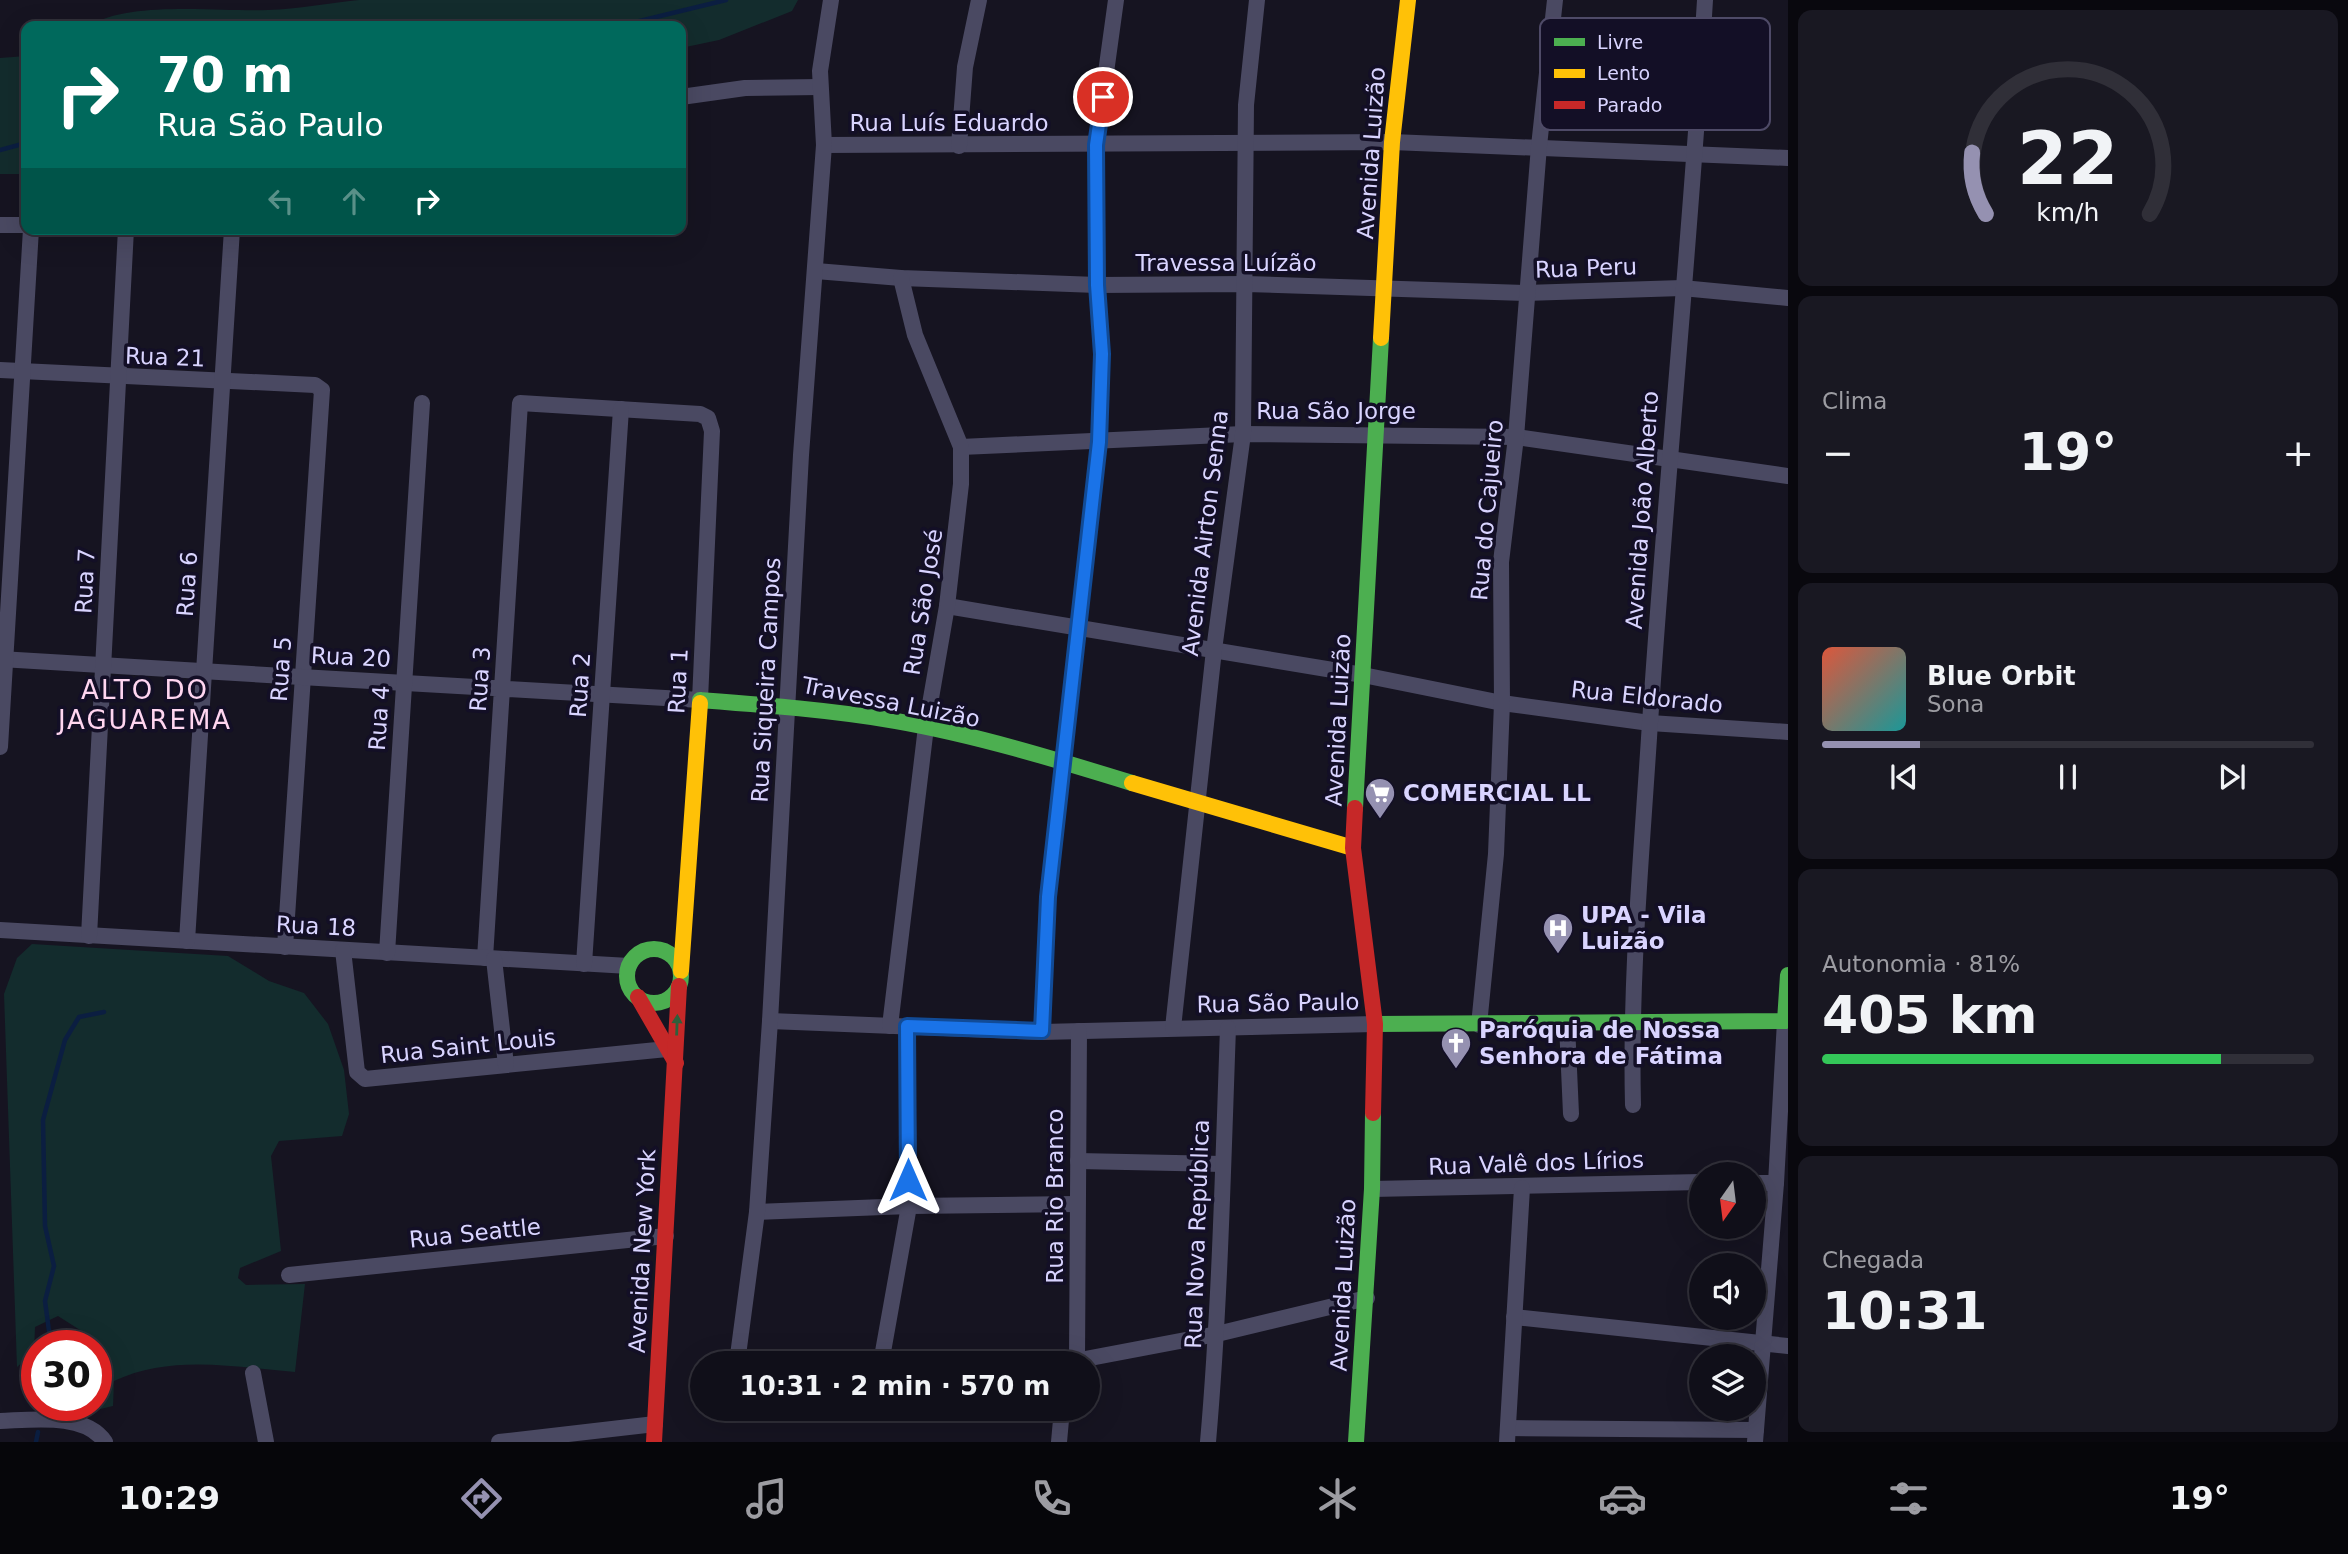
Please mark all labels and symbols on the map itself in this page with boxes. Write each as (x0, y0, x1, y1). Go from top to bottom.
legend (1540, 18, 1770, 130)
text: Livre (1597, 31, 1643, 53)
text: Lento (1597, 62, 1650, 84)
street label: Avenida Luizão (1352, 66, 1390, 240)
pin (1073, 67, 1133, 127)
text: Parado (1597, 94, 1662, 116)
street label: Rua Luís Eduardo (849, 110, 1049, 136)
street label: Travessa Luízão (1135, 250, 1316, 276)
street label: Rua Peru (1534, 253, 1638, 283)
street label: Rua 21 (124, 343, 206, 371)
street label: Avenida João Alberto (1621, 390, 1663, 630)
street label: Rua São Jorge (1256, 398, 1416, 424)
street label: Avenida Airton Senna (1177, 408, 1233, 658)
street label: Rua do Cajueiro (1466, 418, 1508, 602)
street label: Rua São José (899, 527, 947, 677)
street label: Rua 7 (70, 548, 100, 614)
street label: Rua 6 (172, 550, 202, 618)
street label: Rua Siqueira Campos (747, 557, 785, 803)
street label: Avenida Luizão (1320, 633, 1356, 807)
street label: Rua 5 (266, 635, 296, 703)
street label: Rua 20 (310, 642, 392, 672)
street label: Rua 3 (465, 645, 495, 713)
street label: Rua 1 (663, 648, 693, 714)
street label: Rua 2 (565, 651, 595, 719)
street label: Travessa Luizão (799, 672, 982, 732)
district label: ALTO DO JAGUAREMA (56, 675, 232, 735)
street label: Rua Eldorado (1570, 676, 1724, 718)
street label: Rua 4 (364, 684, 394, 752)
supermarket icon: COMERCIAL LL (1363, 776, 1397, 820)
place label: COMERCIAL LL (1403, 780, 1591, 806)
place label: UPA - Vila Luizão (1581, 902, 1706, 954)
street label: Rua 18 (275, 911, 357, 941)
hospital icon: UPA - Vila Luizão (1541, 911, 1575, 955)
street label: Rua São Paulo (1196, 989, 1360, 1017)
one-way arrow (672, 1014, 683, 1036)
place label: Paróquia de Nossa Senhora de Fátima (1479, 1017, 1723, 1069)
street label: Rua Saint Louis (379, 1024, 557, 1068)
church icon: Paróquia de Nossa Senhora de Fátima (1439, 1026, 1473, 1070)
street label: Rua Rio Branco (1042, 1108, 1068, 1284)
street label: Rua Nova República (1180, 1119, 1214, 1349)
position arrow (871, 1143, 945, 1217)
street label: Rua Valê dos Lírios (1428, 1146, 1644, 1180)
street label: Avenida New York (624, 1148, 660, 1354)
north arrow (1689, 1162, 1766, 1239)
street label: Avenida Luizão (1325, 1198, 1361, 1372)
street label: Rua Seattle (408, 1213, 542, 1253)
speed limit sign: 30 (21, 1330, 112, 1421)

